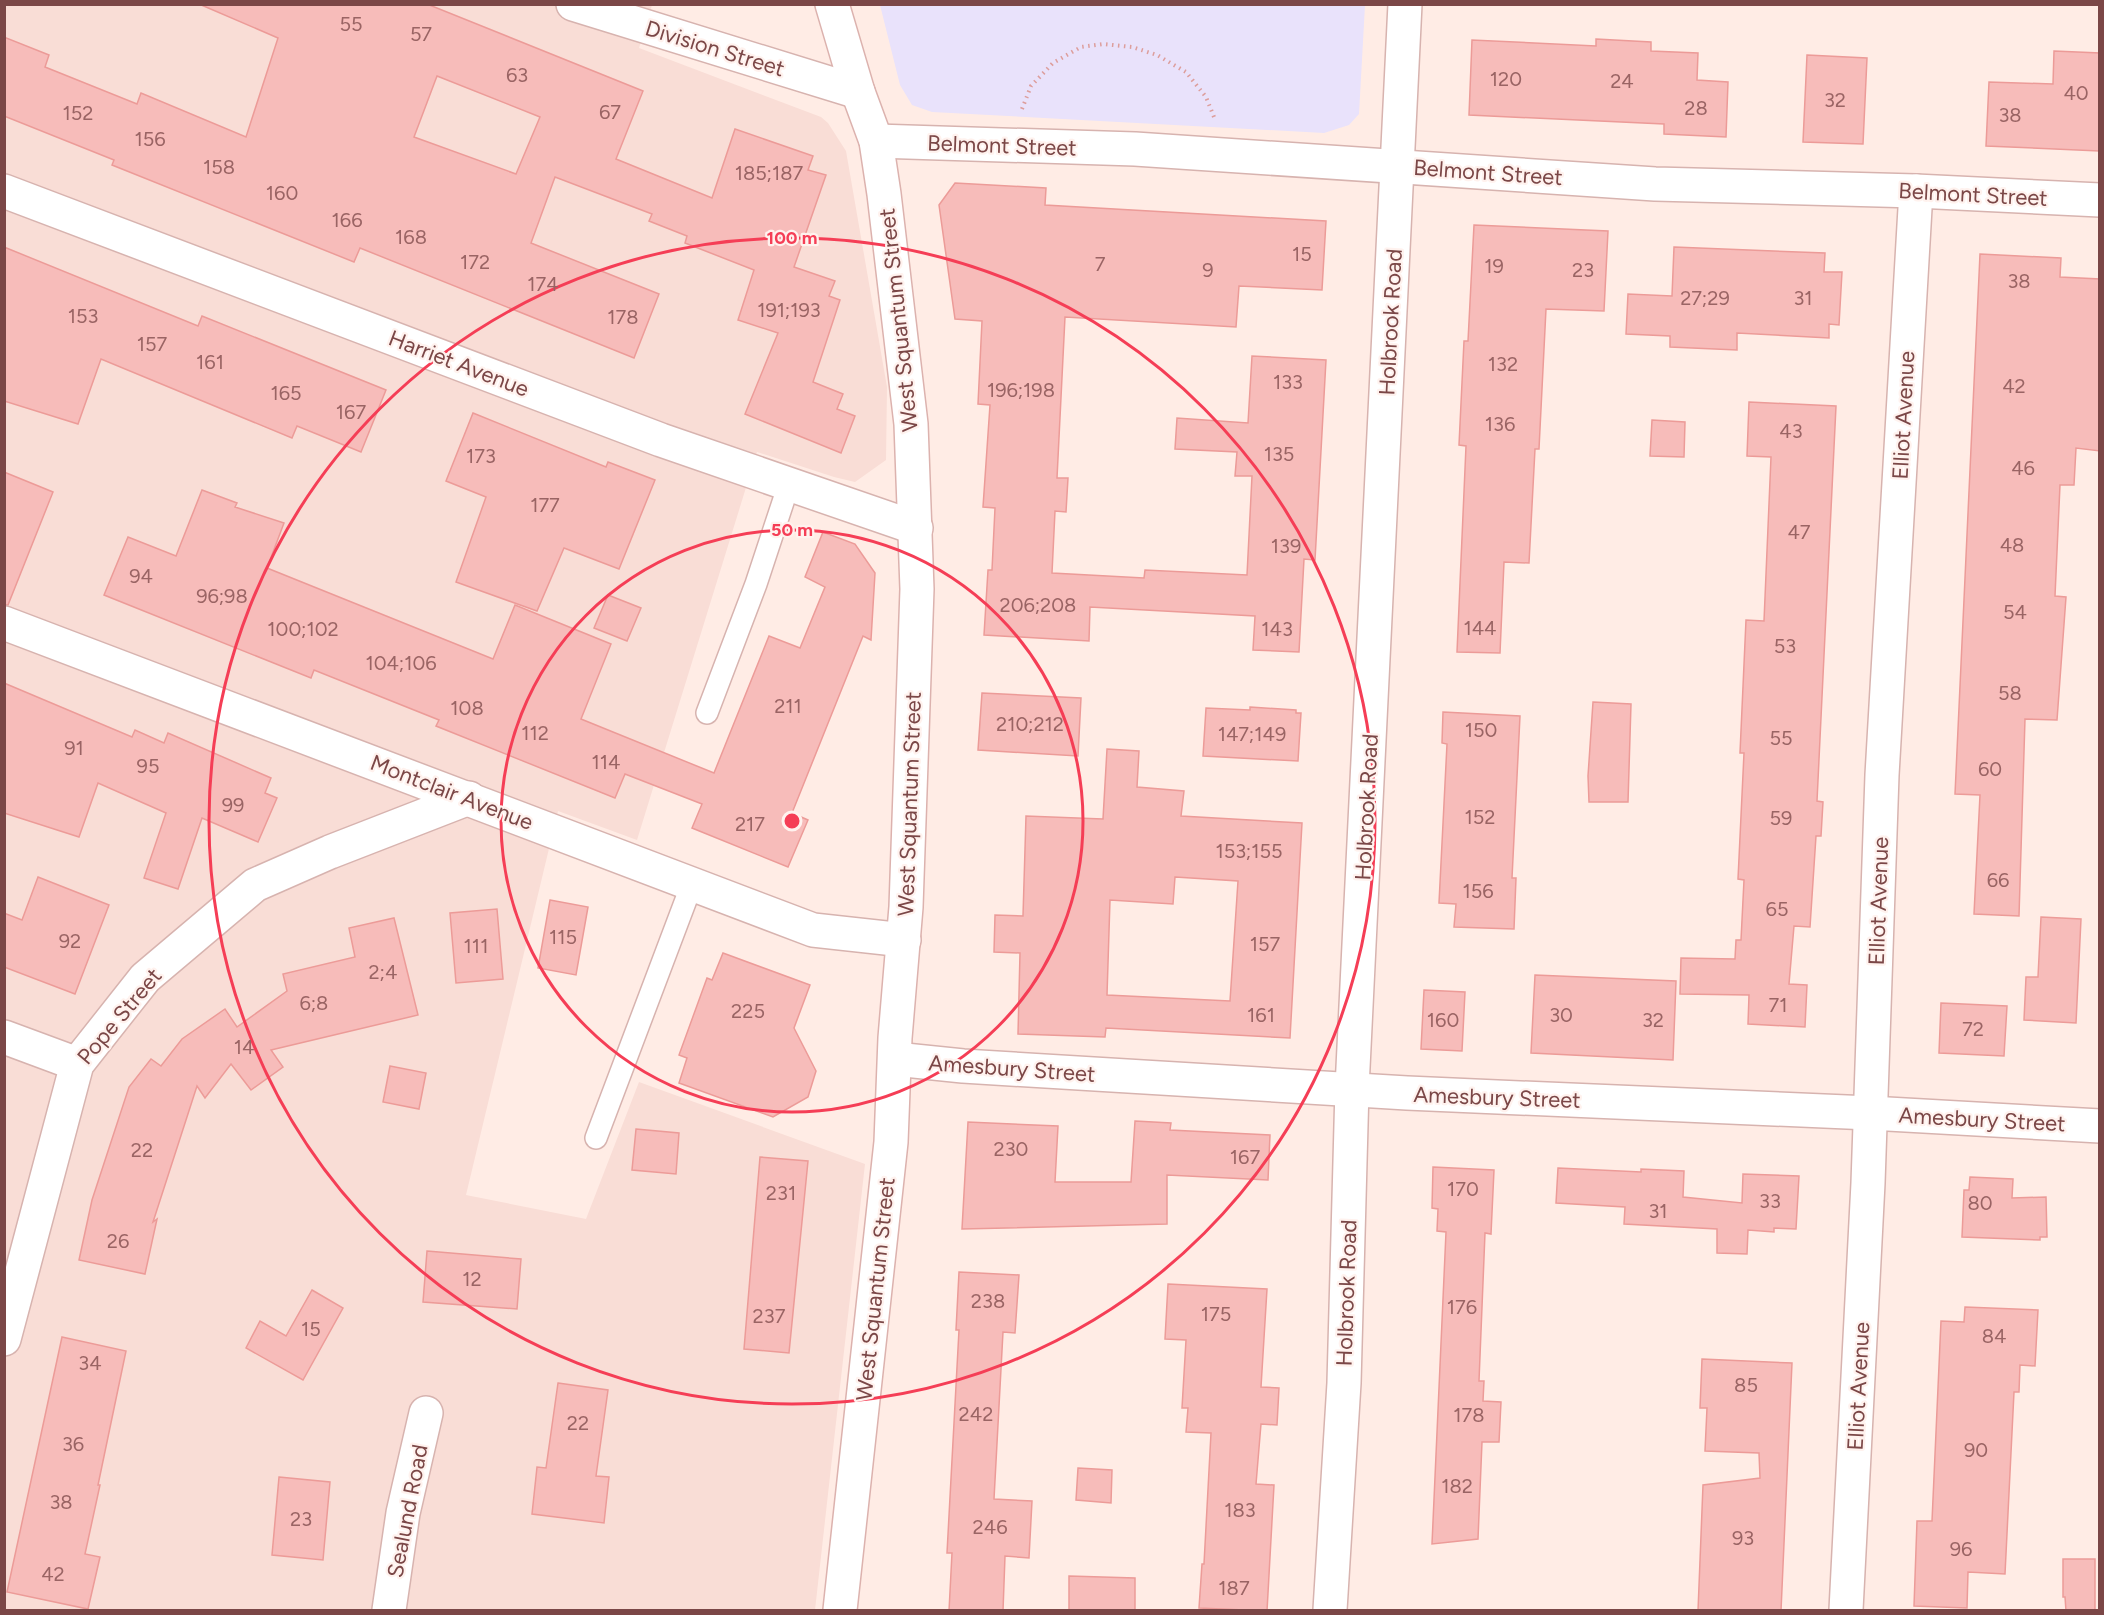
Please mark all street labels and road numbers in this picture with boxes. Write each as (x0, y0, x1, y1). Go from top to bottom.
street label: Division Street (642, 14, 788, 82)
street label: Belmont Street (927, 129, 1077, 162)
street label: Belmont Street (1413, 154, 1563, 191)
street label: Belmont Street (1898, 177, 2048, 212)
street label: West Squantum Street (873, 207, 924, 433)
street label: Holbrook Road (1373, 248, 1408, 396)
street label: Harriet Avenue (385, 324, 533, 403)
street label: Elliot Avenue (1887, 350, 1920, 480)
street label: West Squantum Street (892, 691, 927, 917)
street label: Holbrook Road (1349, 733, 1384, 881)
street label: Montclair Avenue (367, 749, 537, 836)
street label: Elliot Avenue (1863, 836, 1894, 966)
street label: Pope Street (71, 963, 167, 1070)
street label: Amesbury Street (928, 1049, 1096, 1088)
street label: Amesbury Street (1413, 1081, 1581, 1114)
street label: Amesbury Street (1898, 1102, 2066, 1137)
street label: West Squantum Street (850, 1176, 901, 1402)
street label: Holbrook Road (1330, 1219, 1363, 1367)
street label: Elliot Avenue (1842, 1321, 1875, 1451)
street label: Sealund Road (381, 1442, 434, 1580)

